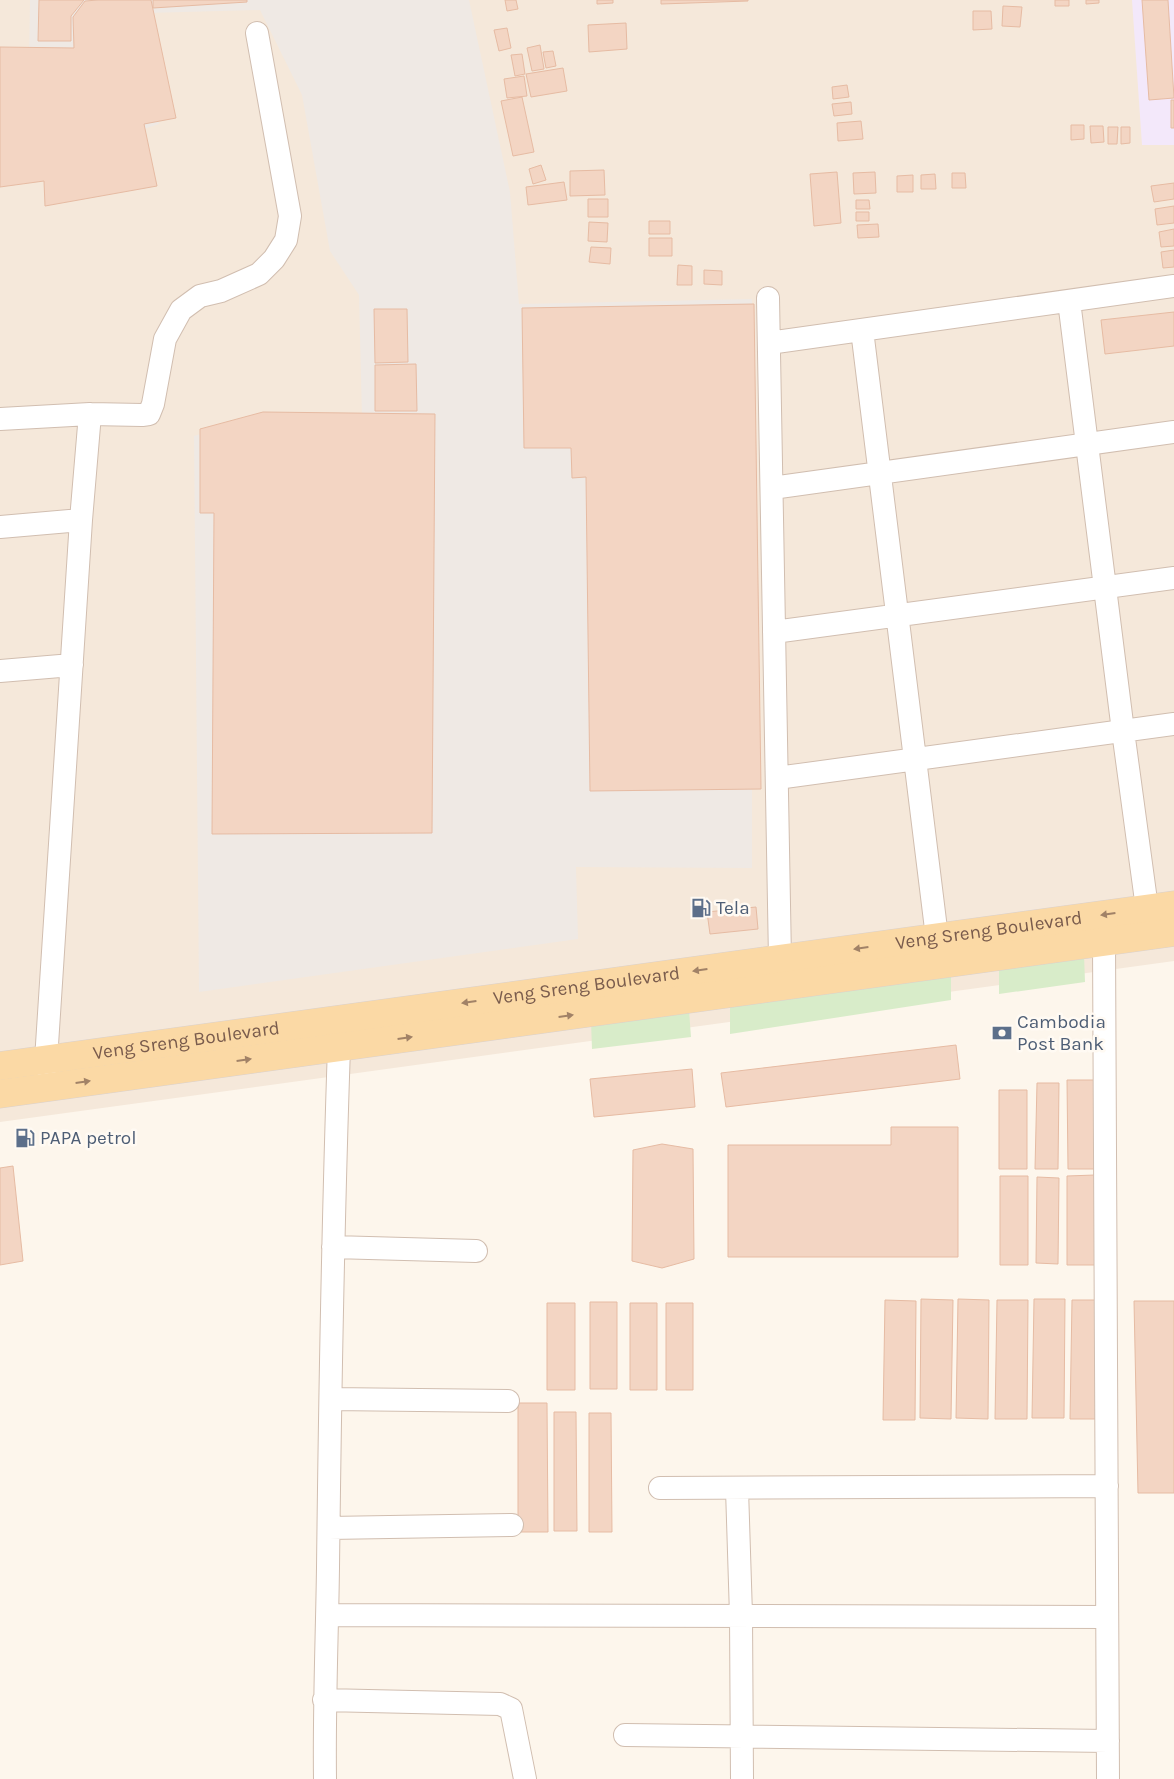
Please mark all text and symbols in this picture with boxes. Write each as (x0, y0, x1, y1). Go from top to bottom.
fuel station icon: Tela (690, 897, 712, 919)
place label: Tela (716, 897, 750, 919)
street label: Veng Sreng Boulevard (894, 907, 1084, 954)
one-way arrow (1100, 910, 1116, 918)
one-way arrow (852, 944, 868, 952)
street label: Veng Sreng Boulevard (492, 962, 681, 1009)
one-way arrow (691, 966, 707, 974)
one-way arrow (461, 998, 477, 1006)
place label: Cambodia Post Bank (1017, 1011, 1106, 1055)
one-way arrow (558, 1012, 574, 1020)
street label: Veng Sreng Boulevard (91, 1017, 281, 1064)
bank icon: Cambodia Post Bank (991, 1022, 1013, 1044)
one-way arrow (397, 1034, 413, 1042)
one-way arrow (236, 1056, 252, 1064)
one-way arrow (75, 1078, 91, 1086)
fuel station icon: PAPA petrol (14, 1127, 36, 1149)
place label: PAPA petrol (40, 1127, 136, 1149)

